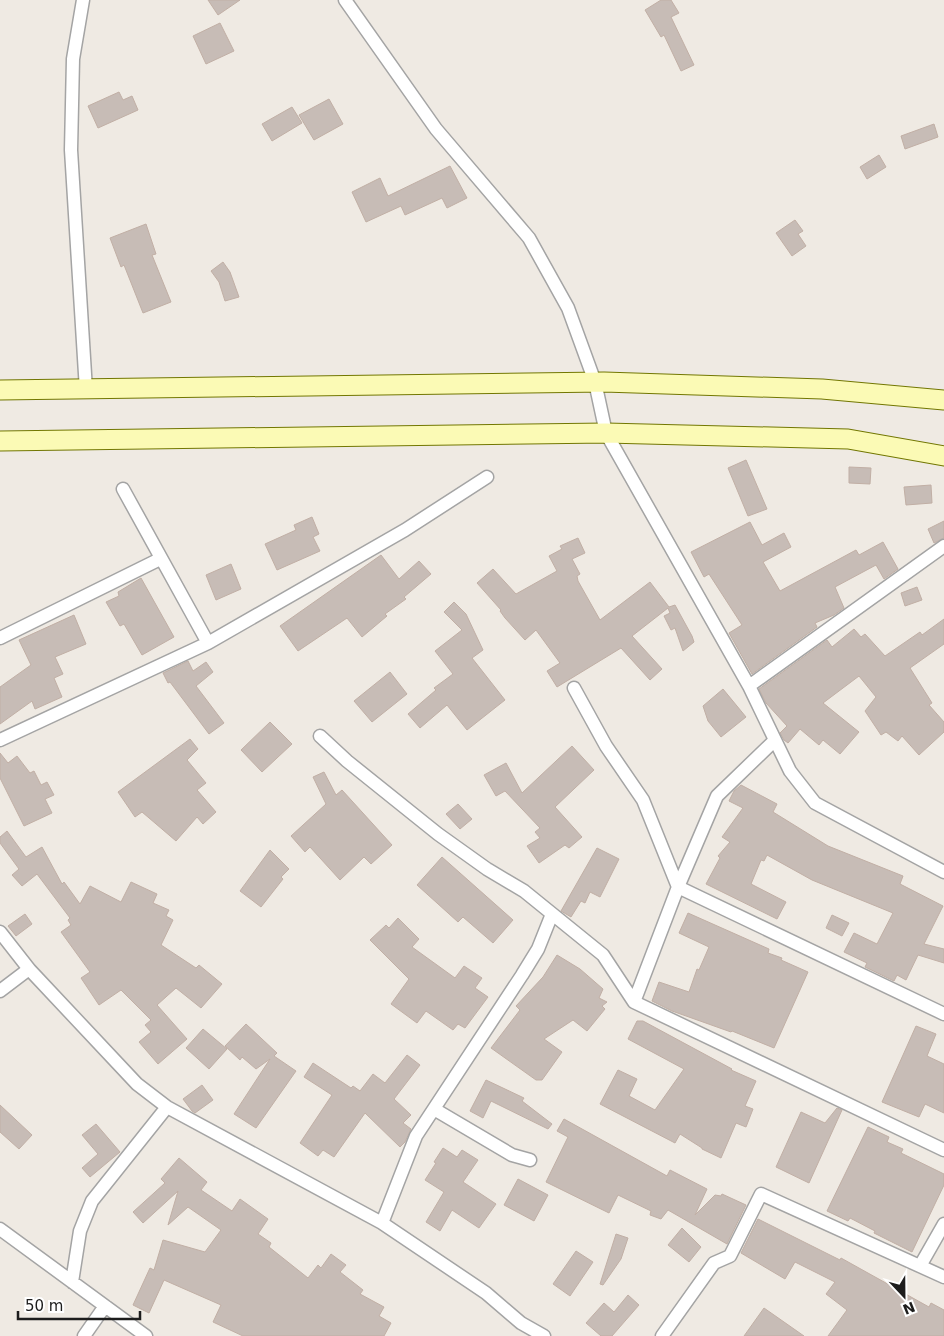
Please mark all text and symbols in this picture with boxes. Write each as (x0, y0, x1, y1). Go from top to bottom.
north arrow (879, 1271, 929, 1321)
scale bar (18, 1288, 140, 1320)
text: 50 m (25, 1297, 63, 1315)
text: N (900, 1298, 917, 1318)

